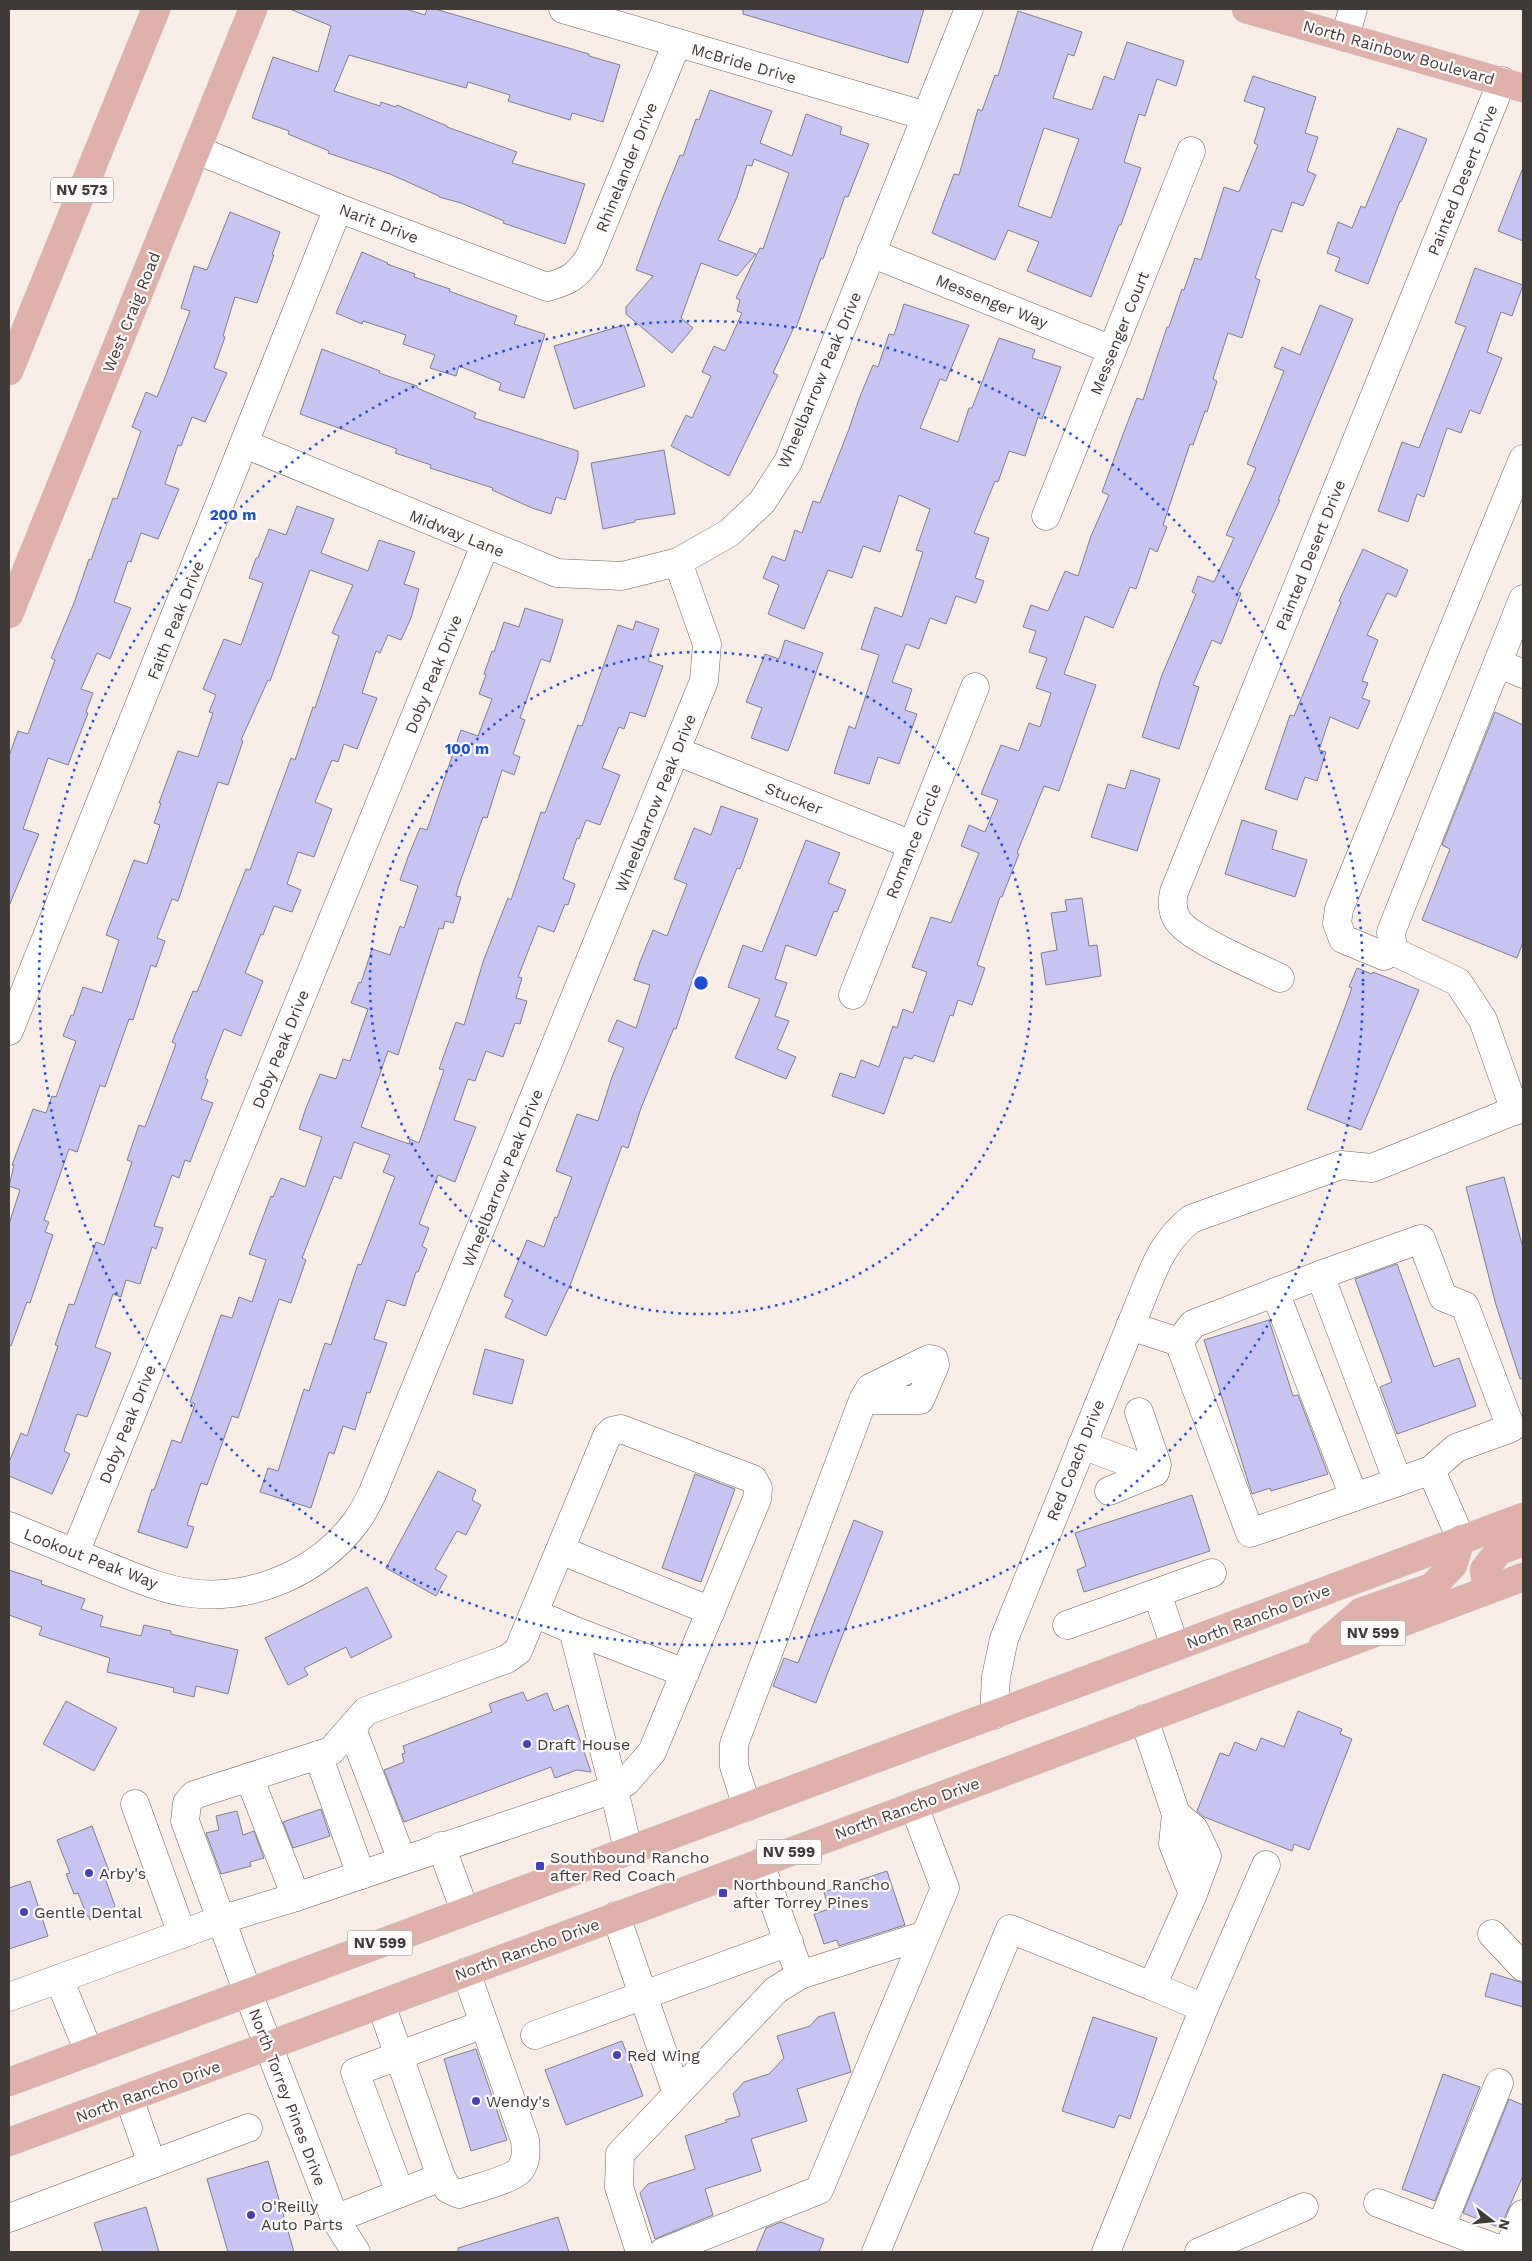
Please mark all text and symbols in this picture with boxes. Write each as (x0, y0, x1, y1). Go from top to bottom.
street label: North Rainbow Boulevard (1301, 16, 1497, 89)
street label: McBride Drive (689, 39, 799, 88)
street label: Rhinelander Drive (592, 99, 661, 235)
street label: Painted Desert Drive (1424, 102, 1501, 258)
road number: NV 573 (51, 178, 113, 202)
street label: Narit Drive (336, 200, 421, 247)
street label: West Craig Road (99, 249, 164, 375)
street label: Messenger Court (1086, 268, 1153, 398)
street label: Messenger Way (933, 270, 1051, 333)
street label: Wheelbarrow Peak Drive (774, 289, 865, 471)
street label: Painted Desert Drive (1272, 477, 1349, 633)
text: 200 m (210, 506, 256, 524)
street label: Midway Lane (407, 506, 507, 561)
street label: Faith Peak Drive (143, 558, 208, 682)
street label: Doby Peak Drive (401, 612, 466, 736)
street label: Wheelbarrow Peak Drive (611, 711, 700, 895)
text: 100 m (445, 740, 489, 758)
street label: Stucker (762, 778, 826, 819)
street label: Romance Circle (882, 781, 945, 901)
centre of rings (692, 974, 710, 992)
street label: Doby Peak Drive (248, 987, 313, 1111)
street label: Wheelbarrow Peak Drive (458, 1086, 547, 1270)
street label: Doby Peak Drive (95, 1362, 160, 1486)
street label: Red Coach Drive (1043, 1397, 1108, 1523)
street label: Lookout Peak Way (21, 1524, 161, 1593)
street label: North Rancho Drive (1184, 1580, 1333, 1653)
road number: NV 599 (1340, 1620, 1406, 1646)
place label: Draft House (537, 1735, 630, 1754)
marker: Draft House (521, 1738, 533, 1750)
street label: North Rancho Drive (832, 1773, 982, 1844)
road number: NV 599 (756, 1840, 822, 1864)
place label: Southbound Rancho after Red Coach (550, 1848, 709, 1885)
marker: Southbound Rancho after Red Coach (534, 1860, 546, 1872)
place label: Arby's (99, 1864, 146, 1883)
marker: Arby's (83, 1867, 95, 1879)
place label: Northbound Rancho after Torrey Pines (733, 1875, 890, 1912)
marker: Northbound Rancho after Torrey Pines (717, 1887, 729, 1899)
place label: Gentle Dental (34, 1903, 142, 1922)
marker: Gentle Dental (18, 1906, 30, 1918)
street label: North Rancho Drive (452, 1914, 602, 1985)
road number: NV 599 (348, 1930, 412, 1956)
street label: North Torrey Pines Drive (245, 2006, 330, 2188)
place label: Red Wing (627, 2046, 700, 2065)
marker: Red Wing (611, 2049, 623, 2061)
street label: North Rancho Drive (73, 2056, 223, 2127)
place label: Wendy's (486, 2092, 550, 2111)
marker: Wendy's (470, 2095, 482, 2107)
north arrow (1467, 2196, 1517, 2246)
place label: O'Reilly Auto Parts (261, 2197, 343, 2234)
marker: O'Reilly Auto Parts (245, 2209, 257, 2221)
text: N (1495, 2217, 1514, 2232)

